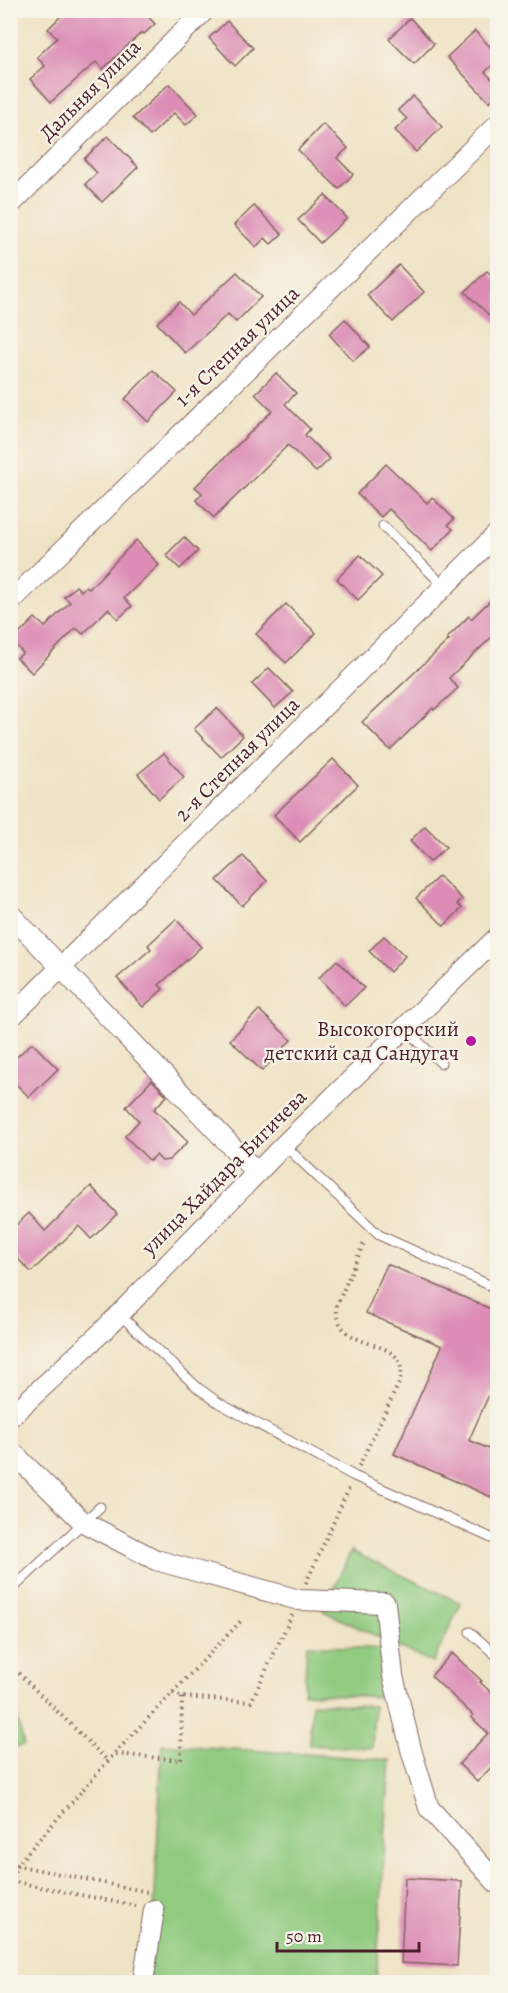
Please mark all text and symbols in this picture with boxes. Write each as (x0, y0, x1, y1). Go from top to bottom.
street label: Дальняя улица (33, 33, 147, 147)
street label: 1-я Степная улица (169, 279, 306, 413)
street label: 2-я Степная улица (169, 690, 306, 827)
place label: Высокогорский детский сад Сандугач (264, 1015, 459, 1067)
marker: Высокогорский детский сад Сандугач (464, 1034, 478, 1048)
street label: улица Хайдара Бигичева (134, 1083, 313, 1262)
scale bar (277, 1915, 420, 1953)
text: 50 m (286, 1924, 322, 1948)

